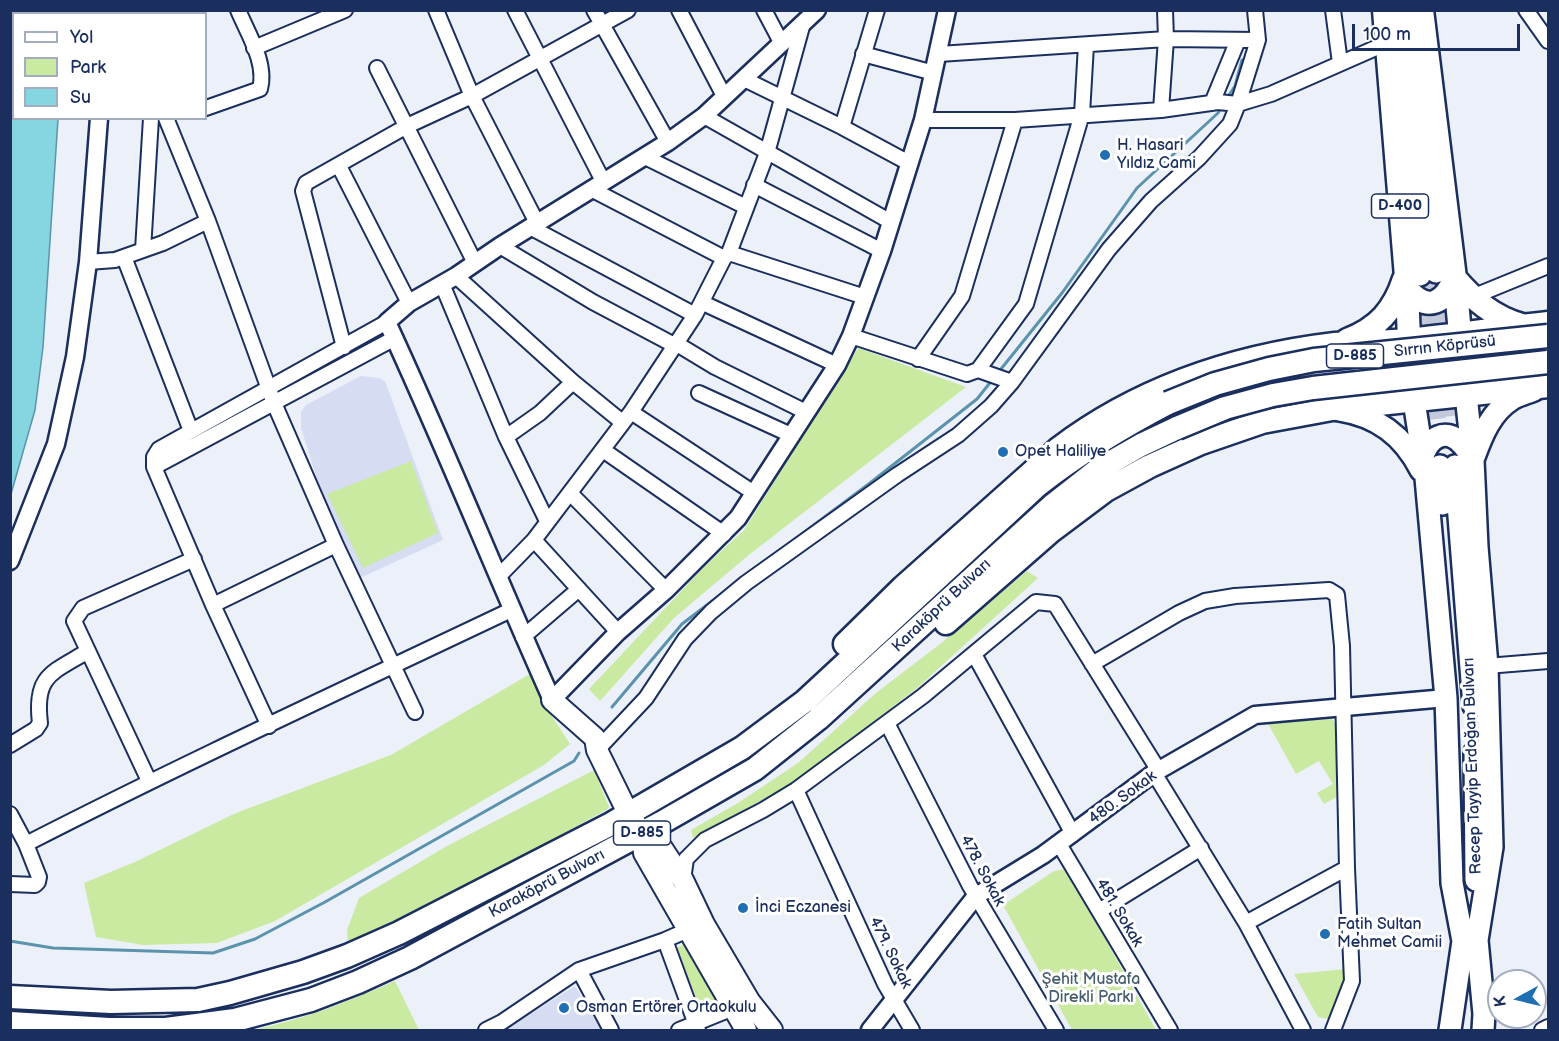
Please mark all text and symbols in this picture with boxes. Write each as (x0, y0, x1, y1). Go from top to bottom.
legend (12, 12, 207, 120)
scale bar (1355, 12, 1523, 50)
text: 100 m (1363, 24, 1411, 45)
text: Yol (70, 27, 93, 48)
text: Park (70, 57, 106, 78)
text: Su (70, 87, 91, 108)
place label: H. Hasari Yıldız Cami (1117, 136, 1196, 174)
marker: H. Hasari Yıldız Cami (1098, 148, 1112, 162)
road number: D-400 (1372, 194, 1428, 218)
street label: Sırrın Köprüsü (1393, 332, 1497, 362)
road number: D-885 (1326, 344, 1384, 368)
place label: Opet Haliliye (1015, 442, 1106, 462)
marker: Opet Haliliye (996, 445, 1010, 459)
street label: Karaköprü Bulvarı (889, 555, 995, 657)
street label: Recep Tayyip Erdoğan Bulvarı (1460, 657, 1486, 875)
street label: 480. Sokak (1085, 767, 1161, 829)
road number: D-885 (614, 821, 670, 845)
street label: 478. Sokak (955, 832, 1009, 910)
street label: Karaköprü Bulvarı (486, 845, 608, 923)
street label: 481. Sokak (1091, 876, 1147, 950)
place label: İnci Eczanesi (755, 898, 851, 918)
marker: İnci Eczanesi (736, 901, 750, 915)
street label: 479. Sokak (864, 914, 916, 992)
place label: Fatih Sultan Mehmet Camii (1337, 915, 1442, 953)
marker: Fatih Sultan Mehmet Camii (1318, 927, 1332, 941)
north arrow (1487, 969, 1547, 1029)
park label: Şehit Mustafa Direkli Parkı (1042, 970, 1140, 1008)
text: K (1490, 995, 1511, 1008)
place label: Osman Ertörer Ortaokulu (576, 998, 757, 1018)
marker: Osman Ertörer Ortaokulu (557, 1001, 571, 1015)

